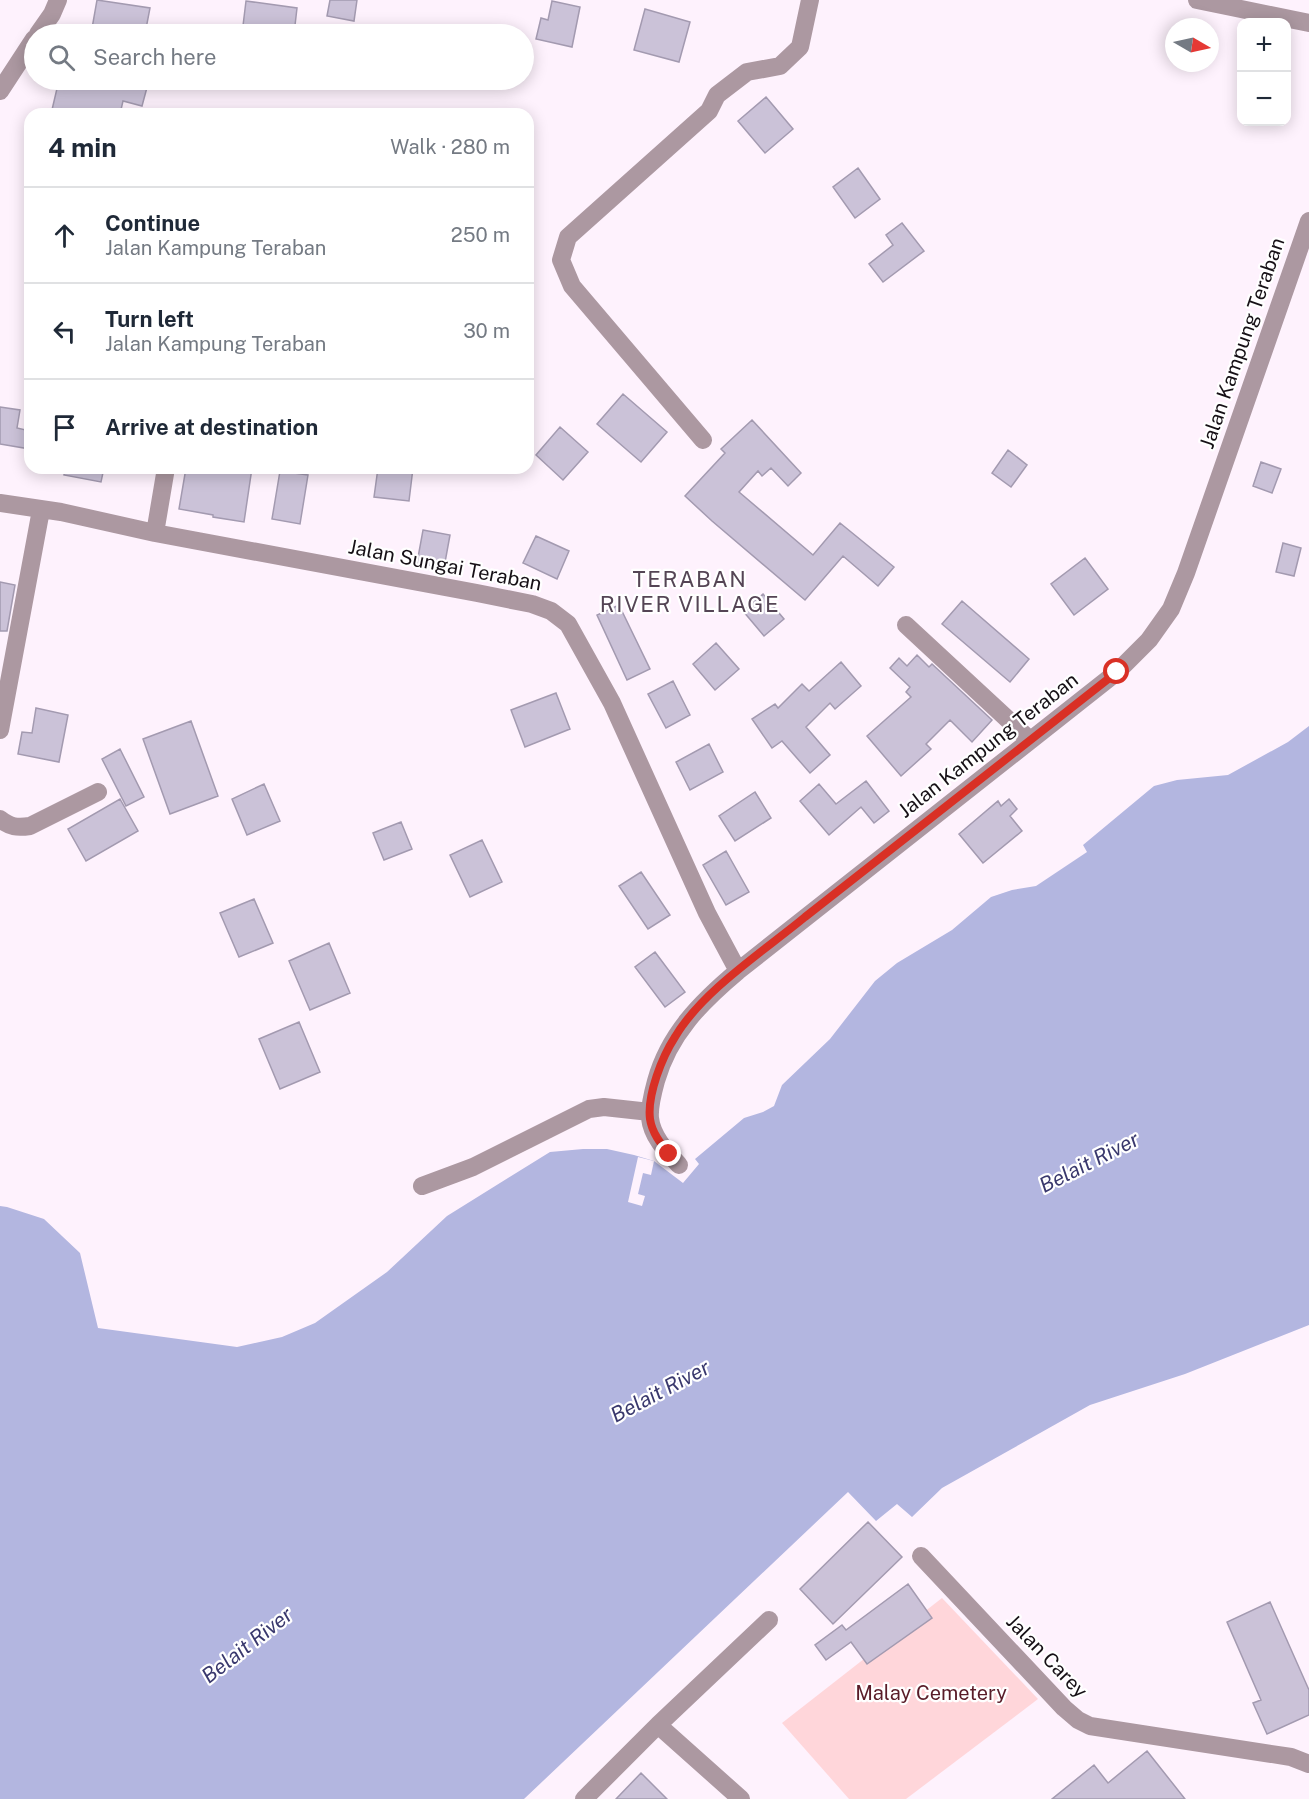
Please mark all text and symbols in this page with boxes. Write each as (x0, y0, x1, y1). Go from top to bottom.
north arrow (1165, 18, 1219, 72)
map controls (1237, 18, 1291, 126)
button: + (1237, 18, 1291, 72)
search box (24, 24, 534, 90)
icon: search (45, 41, 78, 74)
text: Search here (93, 44, 217, 70)
button: − (1237, 72, 1291, 126)
text: 4 min (48, 132, 117, 163)
text: Walk · 280 m (390, 135, 510, 159)
text: Continue (105, 210, 200, 236)
icon: ahead (48, 219, 81, 252)
text: 250 m (451, 223, 510, 247)
street label: Jalan Kampung Teraban (1195, 234, 1289, 452)
text: Jalan Kampung Teraban (105, 236, 326, 260)
text: Turn left (105, 306, 194, 332)
icon: left (48, 315, 81, 348)
text: 30 m (463, 319, 510, 343)
text: Jalan Kampung Teraban (105, 332, 326, 356)
icon: arrive (48, 411, 81, 444)
text: Arrive at destination (105, 414, 318, 440)
street label: Jalan Sungai Teraban (346, 534, 544, 596)
district label: TERABAN RIVER VILLAGE (600, 566, 780, 617)
route start (1103, 658, 1129, 684)
street label: Jalan Kampung Teraban (893, 667, 1083, 823)
water label: Belait River (1035, 1126, 1144, 1198)
route end (655, 1140, 681, 1166)
water label: Belait River (606, 1354, 715, 1428)
water label: Belait River (197, 1601, 298, 1688)
street label: Jalan Carey (1001, 1609, 1093, 1703)
park label: Malay Cemetery (855, 1681, 1007, 1705)

